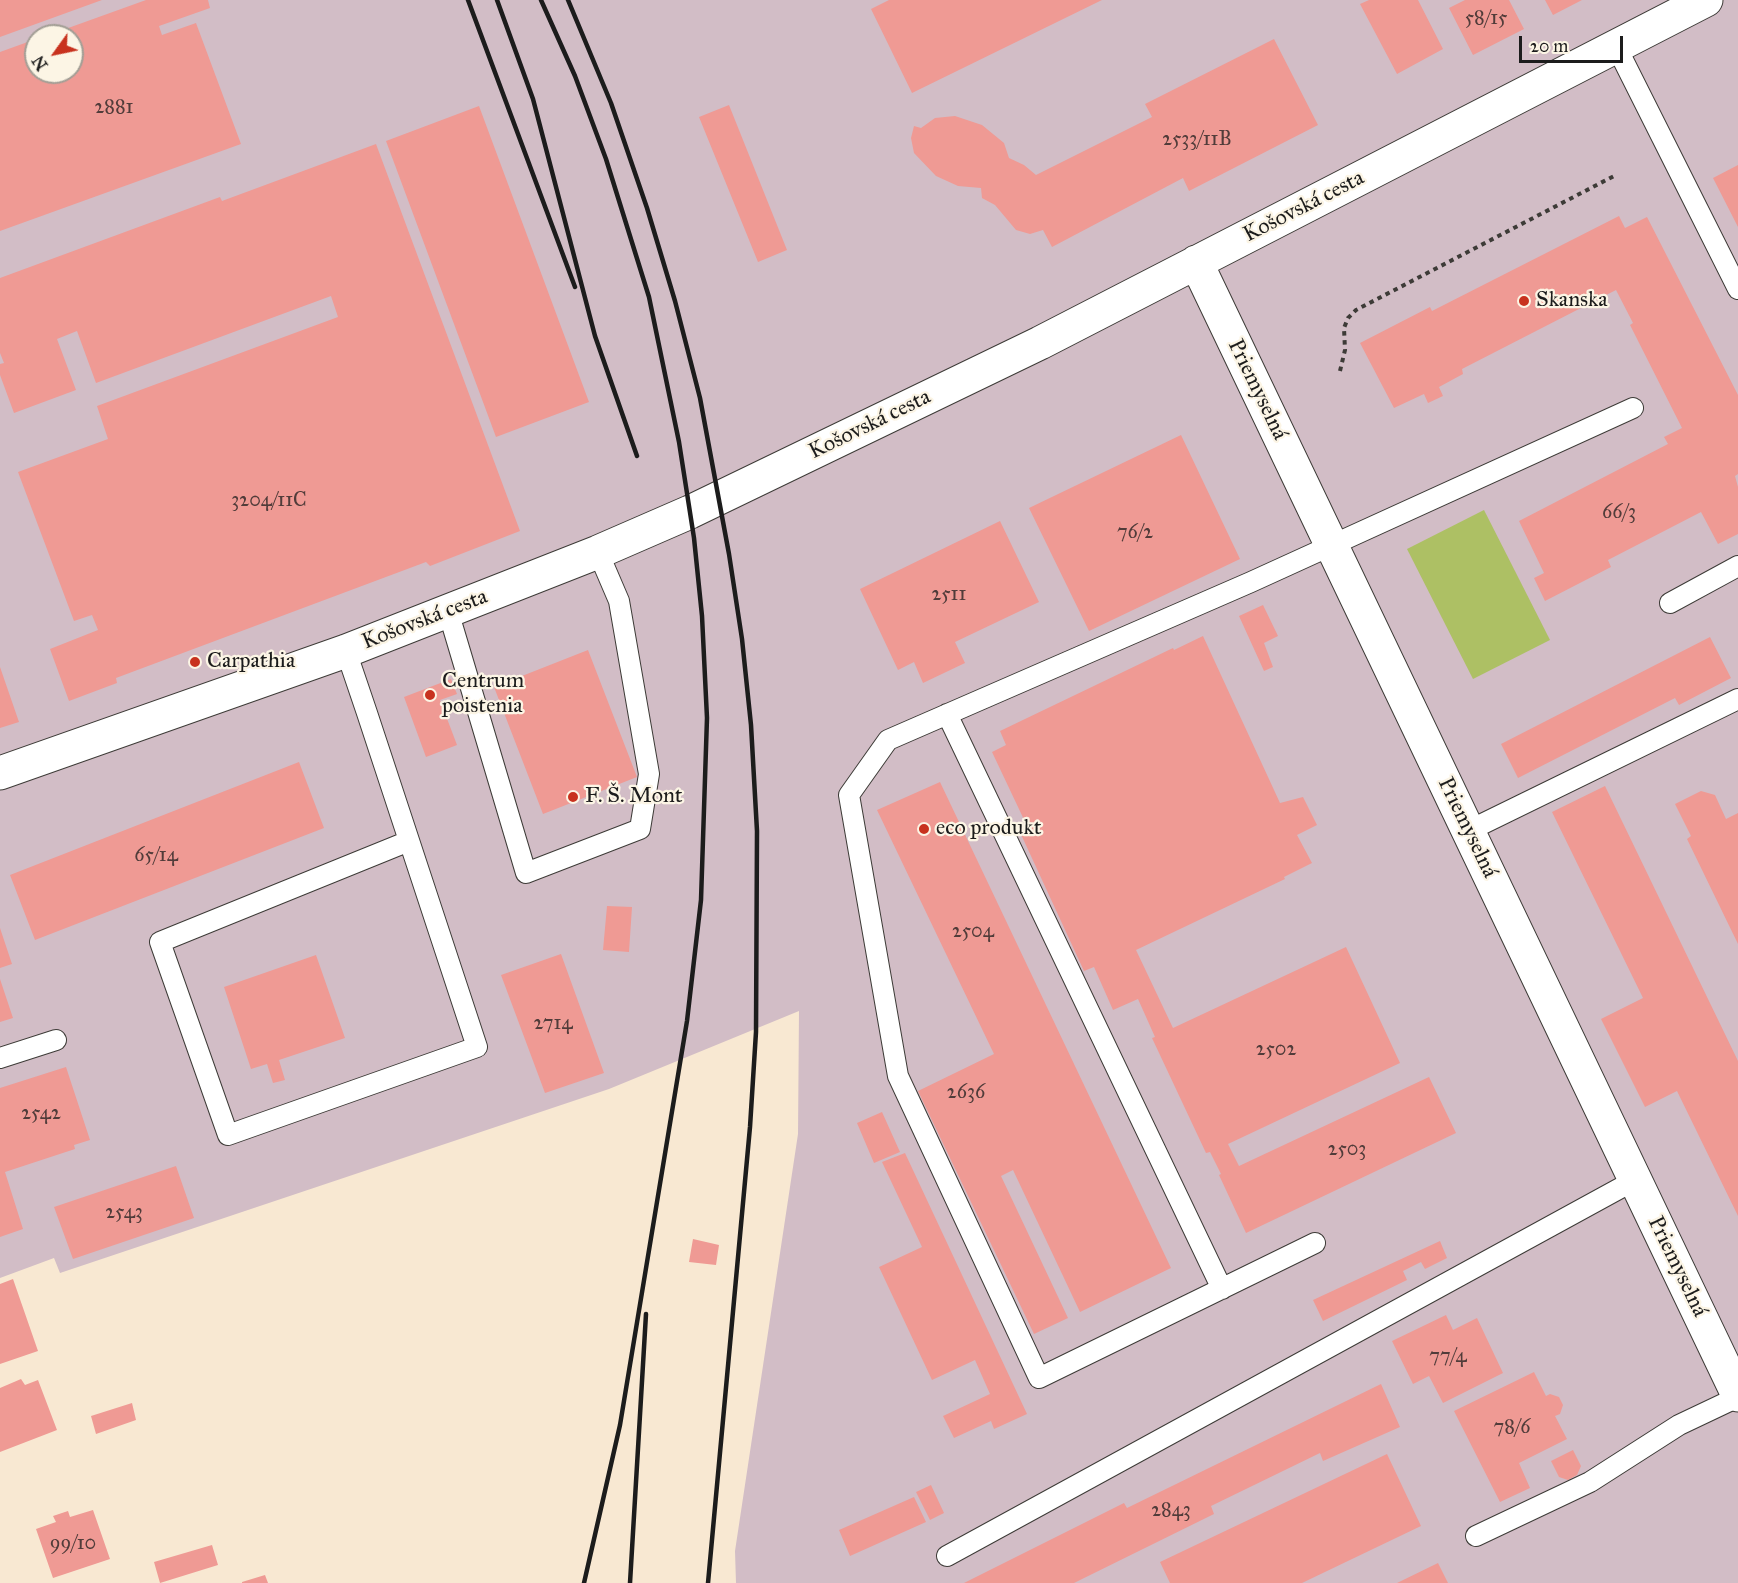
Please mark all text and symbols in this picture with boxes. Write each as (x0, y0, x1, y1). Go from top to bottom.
house number: 58/15 (1465, 7, 1507, 31)
north arrow (24, 24, 84, 84)
scale bar (1522, 24, 1626, 62)
text: 20 m (1530, 35, 1568, 57)
text: N (29, 52, 52, 74)
house number: 2881 (94, 96, 134, 120)
house number: 2533/11B (1162, 128, 1232, 152)
street label: Košovská cesta (1239, 165, 1369, 249)
place label: Skanska (1536, 288, 1608, 314)
marker: Skanska (1517, 294, 1531, 308)
street label: Priemyselná (1221, 335, 1293, 445)
street label: Košovská cesta (805, 384, 935, 466)
house number: 3204/11C (231, 489, 307, 513)
house number: 66/3 (1602, 501, 1636, 525)
house number: 76/2 (1117, 521, 1153, 545)
house number: 2511 (932, 583, 966, 607)
street label: Košovská cesta (359, 584, 491, 656)
place label: Carpathia (207, 649, 295, 675)
marker: Carpathia (188, 655, 202, 669)
place label: Centrum poistenia (442, 669, 524, 720)
marker: Centrum poistenia (423, 688, 437, 702)
street label: Priemyselná (1431, 773, 1503, 883)
place label: F. Š. Mont (585, 784, 683, 810)
marker: F. Š. Mont (566, 790, 580, 804)
place label: eco produkt (936, 816, 1041, 842)
marker: eco produkt (917, 822, 931, 836)
house number: 65/14 (134, 844, 178, 868)
house number: 2504 (952, 920, 994, 944)
house number: 2714 (533, 1012, 573, 1036)
house number: 2502 (1256, 1038, 1296, 1062)
house number: 2636 (947, 1081, 985, 1105)
house number: 2542 (21, 1102, 61, 1126)
house number: 2503 (1328, 1138, 1366, 1162)
house number: 2543 (105, 1201, 143, 1225)
street label: Priemyselná (1641, 1212, 1713, 1322)
house number: 77/4 (1429, 1345, 1467, 1369)
house number: 78/6 (1494, 1416, 1530, 1440)
house number: 2843 (1151, 1499, 1191, 1523)
house number: 99/10 (50, 1532, 96, 1556)

